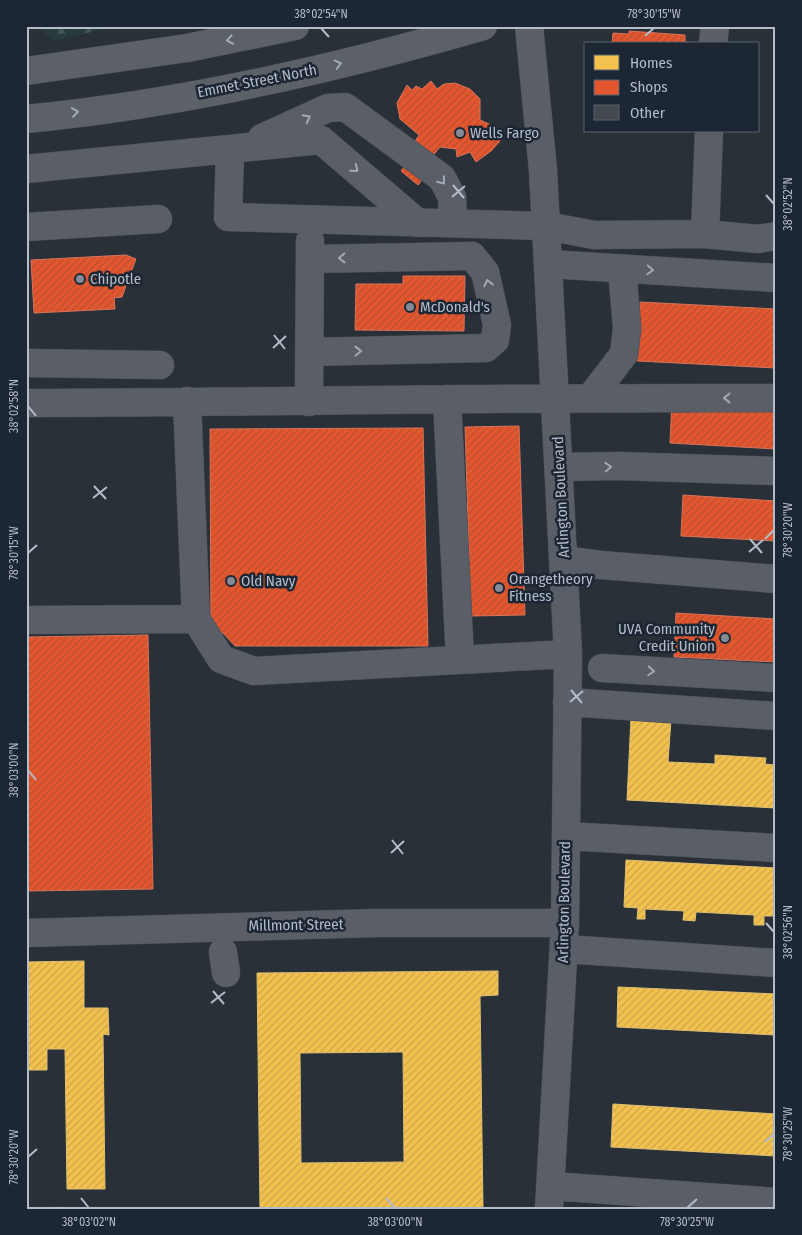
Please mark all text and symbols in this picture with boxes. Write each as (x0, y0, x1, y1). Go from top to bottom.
text: 38°02'54"N (294, 7, 348, 21)
text: 78°30'15"W (627, 7, 681, 21)
one-way arrow (225, 34, 234, 44)
legend (584, 42, 760, 132)
text: Homes (630, 54, 672, 72)
one-way arrow (333, 59, 342, 70)
street label: Emmet Street North (196, 61, 318, 101)
text: Shops (630, 78, 668, 96)
text: Other (630, 104, 666, 122)
one-way arrow (70, 108, 79, 118)
one-way arrow (302, 114, 311, 124)
place label: Wells Fargo (470, 124, 539, 142)
marker: Wells Fargo (454, 127, 466, 139)
one-way arrow (349, 164, 358, 172)
one-way arrow (436, 175, 445, 184)
text: 38°02'52"N (781, 177, 795, 231)
one-way arrow (338, 253, 346, 263)
one-way arrow (646, 265, 654, 276)
place label: Chipotle (90, 270, 141, 288)
marker: Chipotle (74, 273, 86, 285)
one-way arrow (483, 279, 493, 288)
place label: McDonald's (420, 298, 490, 316)
marker: McDonald's (404, 301, 416, 313)
one-way arrow (354, 346, 362, 356)
text: 38°02'58"N (7, 379, 21, 433)
one-way arrow (723, 393, 730, 403)
street label: Arlington Boulevard (549, 436, 573, 558)
one-way arrow (604, 461, 612, 472)
text: 78°30'20"W (781, 502, 795, 558)
text: 78°30'15"W (7, 526, 21, 580)
place label: Orangetheory Fitness (509, 570, 593, 605)
place label: Old Navy (241, 572, 296, 590)
marker: Old Navy (225, 575, 237, 587)
marker: Orangetheory Fitness (493, 582, 505, 594)
place label: UVA Community Credit Union (618, 620, 715, 655)
marker: UVA Community Credit Union (719, 632, 731, 644)
one-way arrow (647, 665, 655, 676)
text: 38°03'00"N (7, 742, 21, 798)
street label: Arlington Boulevard (554, 841, 574, 963)
text: 38°02'56"N (781, 905, 795, 959)
street label: Millmont Street (248, 915, 344, 935)
text: 78°30'25"W (781, 1107, 795, 1161)
text: 78°30'20"W (7, 1129, 21, 1185)
text: 38°03'02"N (62, 1215, 116, 1229)
text: 38°03'00"N (367, 1215, 423, 1229)
text: 78°30'25"W (660, 1215, 714, 1229)

